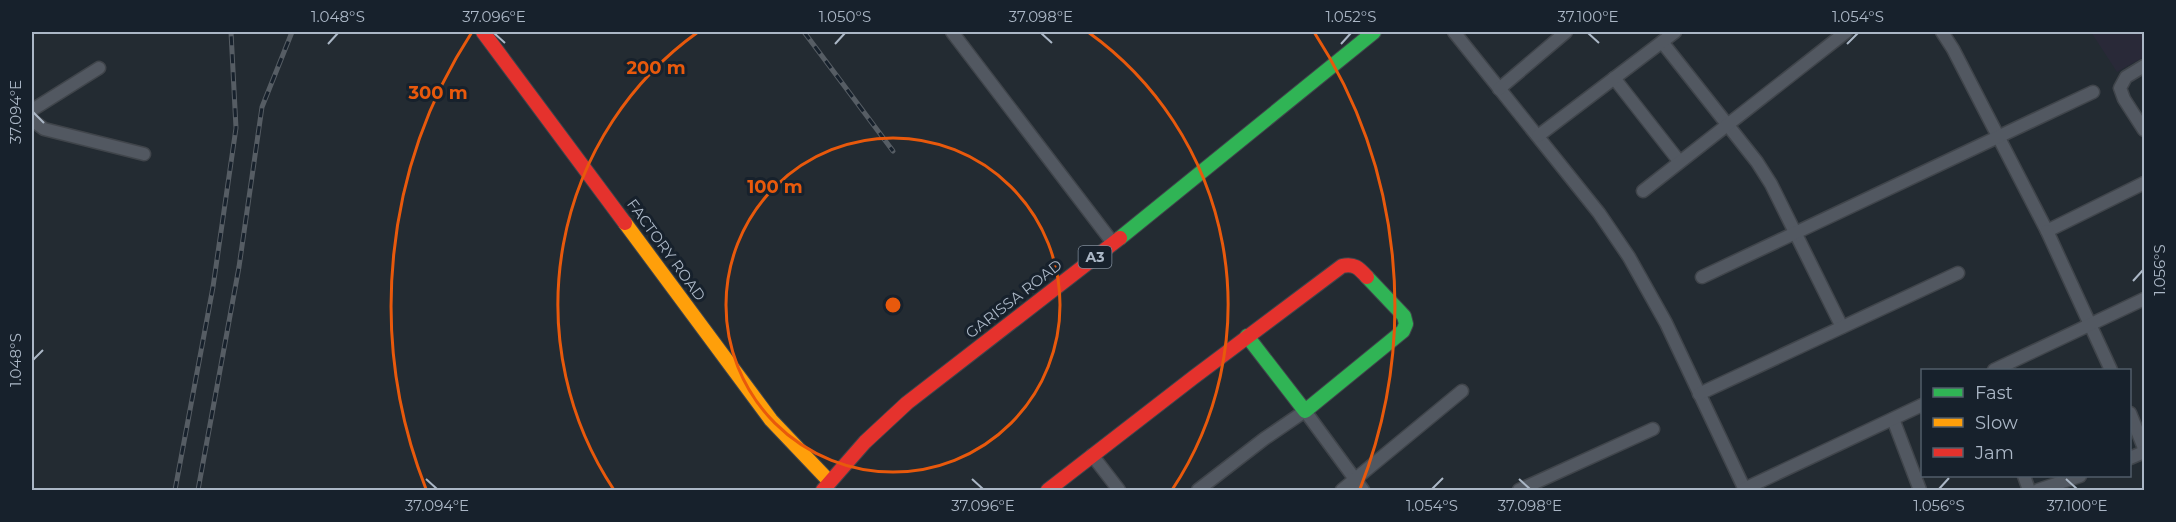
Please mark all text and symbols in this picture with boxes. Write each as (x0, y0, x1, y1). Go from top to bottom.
text: 1.048°S (311, 7, 365, 26)
text: 37.096°E (462, 7, 526, 26)
text: 1.050°S (819, 7, 871, 26)
text: 37.098°E (1009, 7, 1073, 26)
text: 1.052°S (1325, 7, 1377, 26)
text: 37.100°E (1558, 7, 1618, 26)
text: 1.054°S (1832, 7, 1884, 26)
text: 200 m (626, 57, 686, 79)
text: 37.094°E (6, 80, 25, 144)
text: 300 m (407, 82, 468, 104)
text: 100 m (747, 176, 803, 198)
street label: FACTORY ROAD (623, 195, 710, 305)
text: 1.056°S (2150, 244, 2169, 296)
road number: A3 (1078, 246, 1112, 268)
street label: GARISSA ROAD (962, 255, 1066, 342)
centre of rings (883, 295, 903, 315)
text: 1.048°S (6, 333, 25, 387)
legend (1921, 369, 2131, 477)
text: Fast (1975, 382, 2013, 404)
text: Slow (1975, 412, 2018, 434)
text: Jam (1974, 442, 2014, 464)
text: 37.094°E (405, 496, 469, 515)
text: 37.096°E (951, 496, 1015, 515)
text: 1.054°S (1406, 496, 1458, 515)
text: 37.098°E (1498, 496, 1562, 515)
text: 1.056°S (1913, 496, 1965, 515)
text: 37.100°E (2047, 496, 2107, 515)

